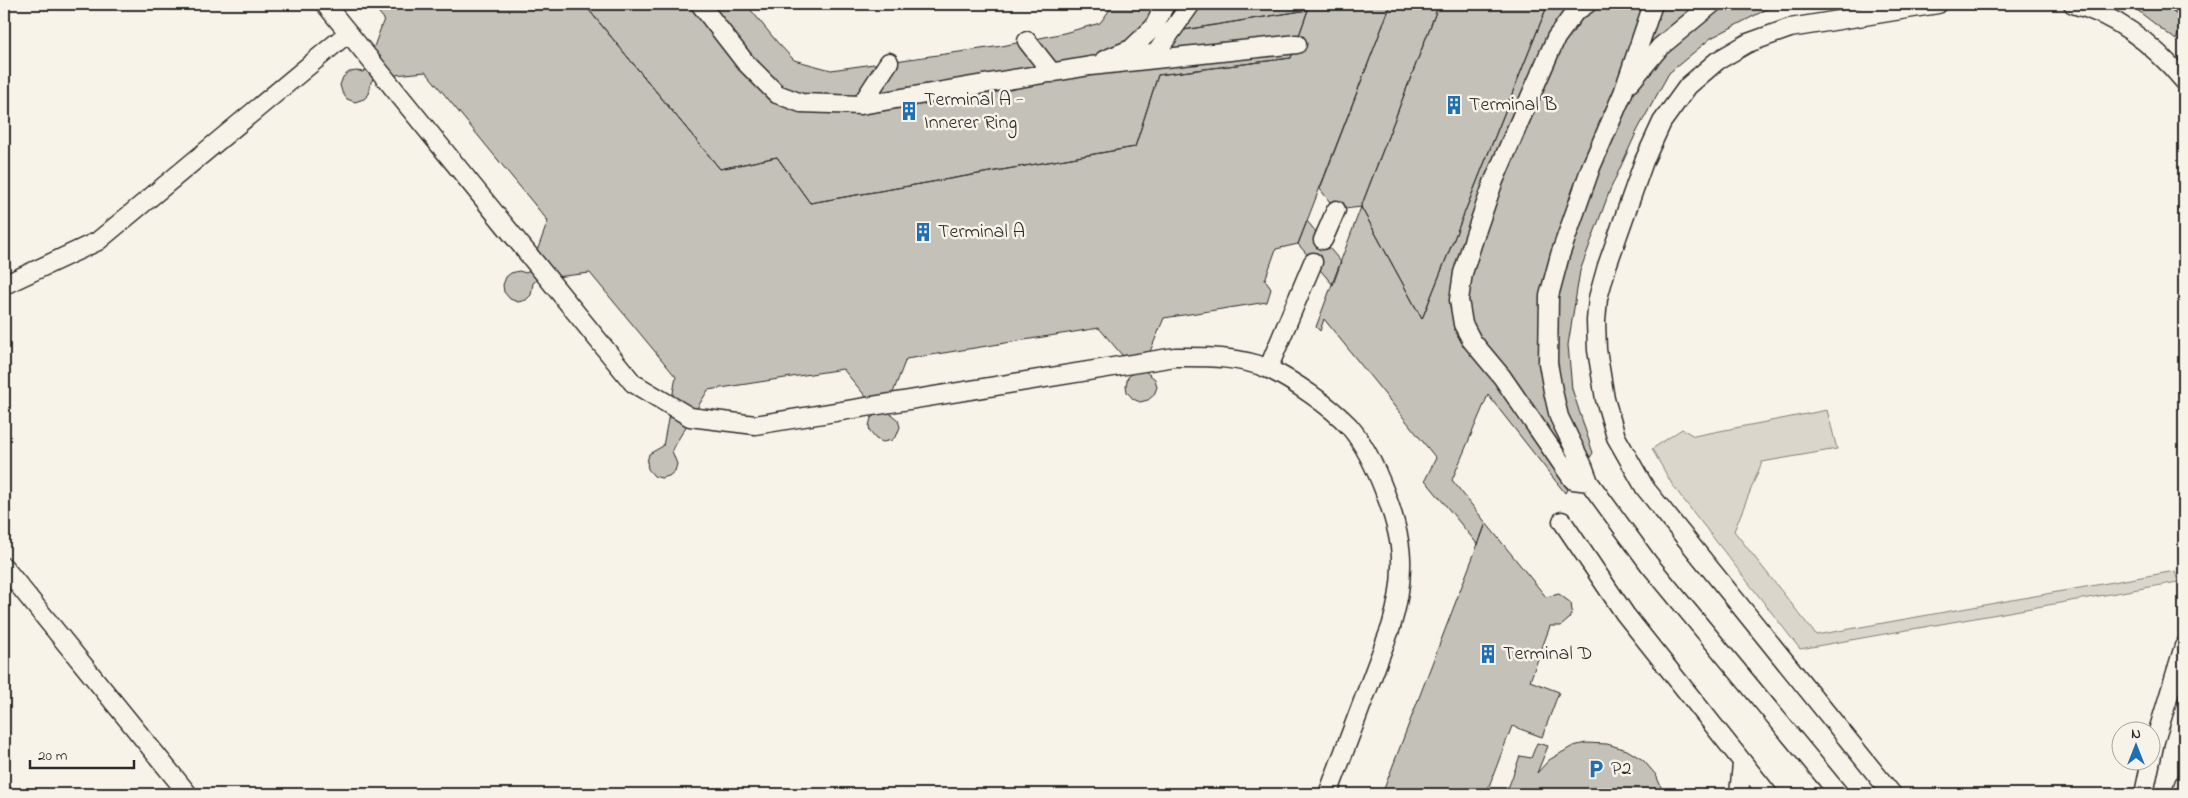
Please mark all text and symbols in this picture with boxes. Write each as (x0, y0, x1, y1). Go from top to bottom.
place label: Terminal A - Innerer Ring (924, 86, 1024, 139)
place label: Terminal B (1469, 91, 1557, 120)
building icon: Terminal B (1443, 94, 1465, 116)
building icon: Terminal A - Innerer Ring (898, 100, 920, 122)
place label: Terminal A (938, 218, 1025, 247)
building icon: Terminal A (912, 221, 934, 243)
place label: Terminal D (1503, 640, 1592, 669)
building icon: Terminal D (1477, 643, 1499, 665)
north arrow (2110, 720, 2160, 770)
text: N (2131, 724, 2141, 745)
scale bar (30, 738, 134, 770)
text: 20 m (38, 745, 68, 767)
place label: P2 (1611, 755, 1631, 784)
parking icon: P2 (1585, 758, 1607, 780)

